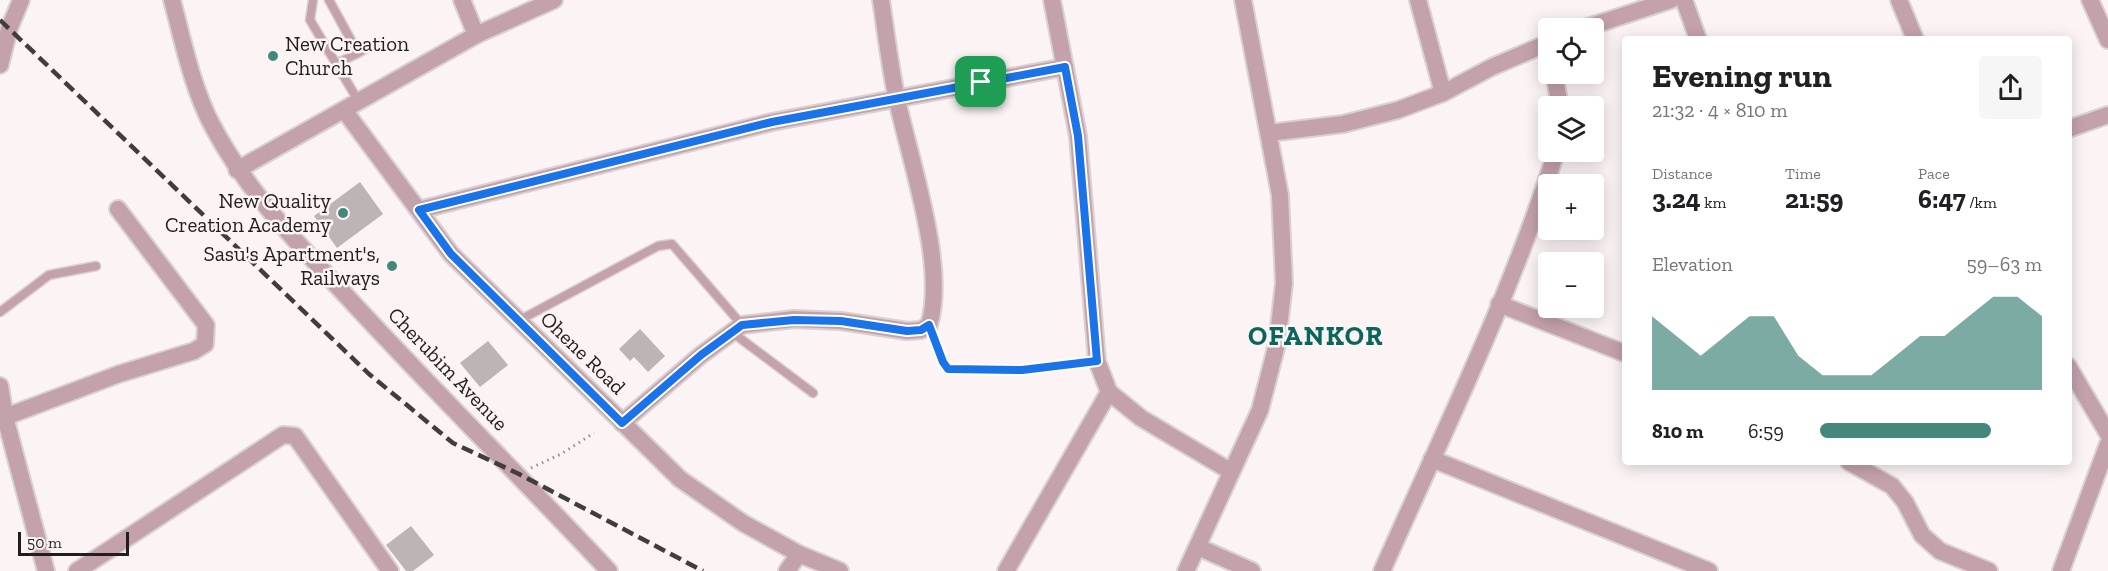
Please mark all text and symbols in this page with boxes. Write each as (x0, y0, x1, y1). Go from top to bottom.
map controls (1538, 18, 1604, 318)
button: locate (1538, 18, 1604, 84)
place label: New Creation Church (285, 31, 409, 80)
marker: New Creation Church (266, 49, 280, 63)
pin (955, 56, 1006, 107)
text: Evening run (1652, 56, 1832, 95)
button: share (1979, 56, 2042, 119)
icon: arrive (964, 65, 997, 98)
button: layers (1538, 96, 1604, 162)
text: 21:32 · 4 × 810 m (1652, 98, 1787, 122)
text: Distance (1652, 164, 1713, 183)
text: Time (1785, 164, 1821, 183)
text: Pace (1918, 164, 1950, 183)
button: + (1538, 174, 1604, 240)
text: 3.24 (1652, 183, 1701, 215)
text: 21:59 (1785, 183, 1843, 215)
text: 6:47 (1918, 183, 1966, 215)
place label: New Quality Creation Academy (165, 188, 331, 237)
text: km (1701, 193, 1726, 212)
text: /km (1966, 193, 1997, 212)
marker: New Quality Creation Academy (336, 206, 350, 220)
place label: Sasu's Apartment's, Railways (204, 241, 380, 290)
button: − (1538, 252, 1604, 318)
text: Elevation (1652, 252, 1733, 276)
text: 59–63 m (1966, 252, 2042, 276)
marker: Sasu's Apartment's, Railways (385, 259, 399, 273)
street label: Cherubim Avenue (383, 302, 514, 436)
street label: Ohene Road (536, 306, 631, 400)
district label: OFANKOR (1248, 320, 1384, 352)
text: 810 m (1652, 419, 1704, 443)
text: 6:59 (1748, 419, 1784, 443)
scale bar (18, 529, 129, 556)
text: 50 m (27, 533, 62, 552)

